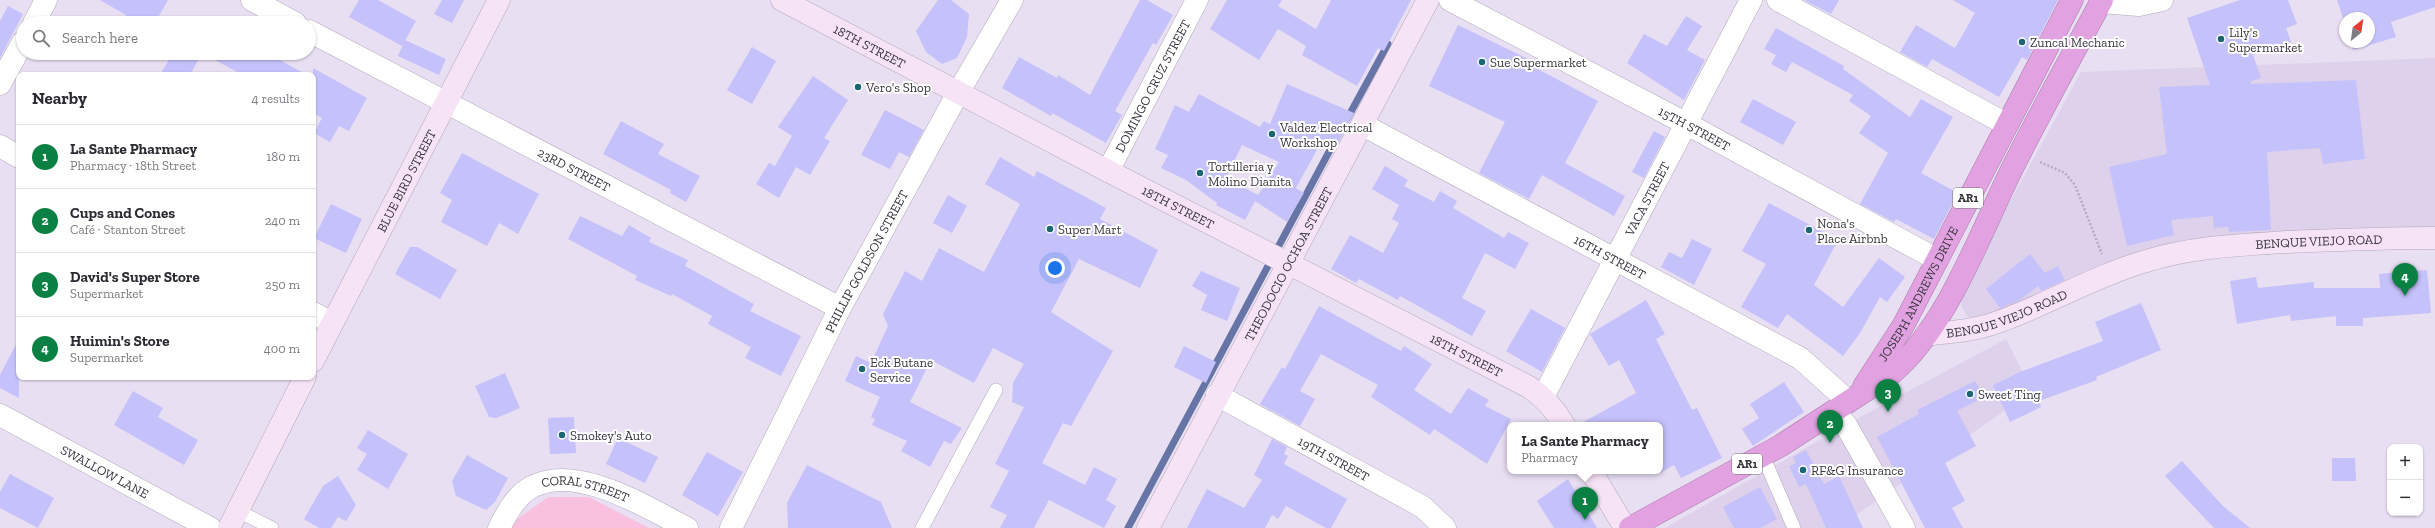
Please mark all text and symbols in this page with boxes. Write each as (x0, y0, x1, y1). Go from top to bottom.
north arrow (2339, 12, 2375, 48)
search box (16, 16, 316, 60)
street label: DOMINGO CRUZ STREET (1112, 17, 1193, 155)
street label: 18TH STREET (831, 21, 908, 71)
place label: Lily's Supermarket (2229, 25, 2302, 55)
icon: search (30, 27, 52, 49)
text: Search here (62, 29, 138, 47)
marker: Lily's Supermarket (2216, 34, 2226, 44)
place label: Zuncal Mechanic (2030, 35, 2125, 50)
marker: Zuncal Mechanic (2017, 37, 2027, 47)
place label: Sue Supermarket (1490, 55, 1587, 70)
marker: Sue Supermarket (1477, 57, 1487, 67)
place label: Vero's Shop (865, 80, 931, 95)
marker: Vero's Shop (853, 82, 863, 92)
text: Nearby (32, 88, 87, 108)
text: 4 results (252, 91, 300, 106)
street label: 15TH STREET (1656, 103, 1733, 154)
place label: Valdez Electrical Workshop (1279, 120, 1373, 150)
street label: BLUE BIRD STREET (374, 127, 439, 235)
marker: Valdez Electrical Workshop (1267, 129, 1277, 139)
text: La Sante Pharmacy (70, 140, 197, 158)
street label: 23RD STREET (535, 145, 613, 195)
text: 1 (42, 149, 48, 164)
text: 180 m (266, 149, 300, 164)
text: Pharmacy · 18th Street (70, 158, 196, 173)
place label: Tortilleria y Molino Dianita (1208, 159, 1292, 189)
street label: VACA STREET (1621, 159, 1673, 239)
marker: Tortilleria y Molino Dianita (1195, 168, 1205, 178)
street label: 18TH STREET (1139, 183, 1217, 232)
street label: THEODOCIO OCHOA STREET (1242, 184, 1336, 344)
street label: PHILLIP GOLDSON STREET (822, 188, 911, 335)
road number: AR1 (1953, 188, 1983, 208)
text: Cups and Cones (70, 204, 175, 222)
text: 2 (42, 213, 48, 228)
text: 240 m (265, 213, 300, 228)
place label: Nona's Place Airbnb (1817, 216, 1888, 246)
text: Café · Stanton Street (70, 222, 185, 237)
place label: Super Mart (1058, 222, 1122, 237)
marker: Super Mart (1045, 224, 1055, 234)
street label: JOSEPH ANDREWS DRIVE (1875, 224, 1961, 364)
marker: Nona's Place Airbnb (1804, 225, 1814, 235)
street label: 16TH STREET (1571, 232, 1648, 282)
street label: BENQUE VIEJO ROAD (2255, 232, 2382, 252)
your location (1045, 258, 1065, 278)
pin: 4 (2392, 263, 2418, 296)
text: David's Super Store (70, 268, 200, 286)
text: 3 (42, 277, 48, 292)
text: 250 m (265, 277, 300, 292)
text: Supermarket (70, 286, 143, 301)
street label: BENQUE VIEJO ROAD (1945, 287, 2070, 341)
street label: 18TH STREET (1428, 331, 1505, 380)
text: Huimin's Store (70, 332, 170, 350)
text: 4 (41, 341, 49, 356)
text: 400 m (264, 341, 300, 356)
text: Supermarket (70, 350, 143, 365)
place label: Eck Butane Service (870, 355, 933, 385)
marker: Eck Butane Service (857, 364, 867, 374)
pin: 3 (1875, 379, 1901, 412)
place label: Sweet Ting (1978, 387, 2041, 402)
marker: Sweet Ting (1965, 389, 1975, 399)
pin: 2 (1817, 410, 1843, 443)
popup (1507, 422, 1663, 474)
place label: Smokey's Auto (570, 428, 652, 443)
marker: Smokey's Auto (557, 430, 567, 440)
text: La Sante Pharmacy (1521, 432, 1649, 450)
street label: 19TH STREET (1295, 434, 1372, 484)
street label: SWALLOW LANE (58, 442, 151, 502)
map controls (2387, 444, 2423, 516)
button: + (2387, 444, 2423, 480)
text: Pharmacy (1521, 450, 1578, 465)
road number: AR1 (1732, 454, 1762, 474)
place label: RF&G Insurance (1811, 463, 1903, 478)
marker: RF&G Insurance (1798, 465, 1808, 475)
street label: CORAL STREET (540, 473, 631, 505)
button: − (2387, 480, 2423, 516)
pin: 1 (1572, 487, 1598, 520)

